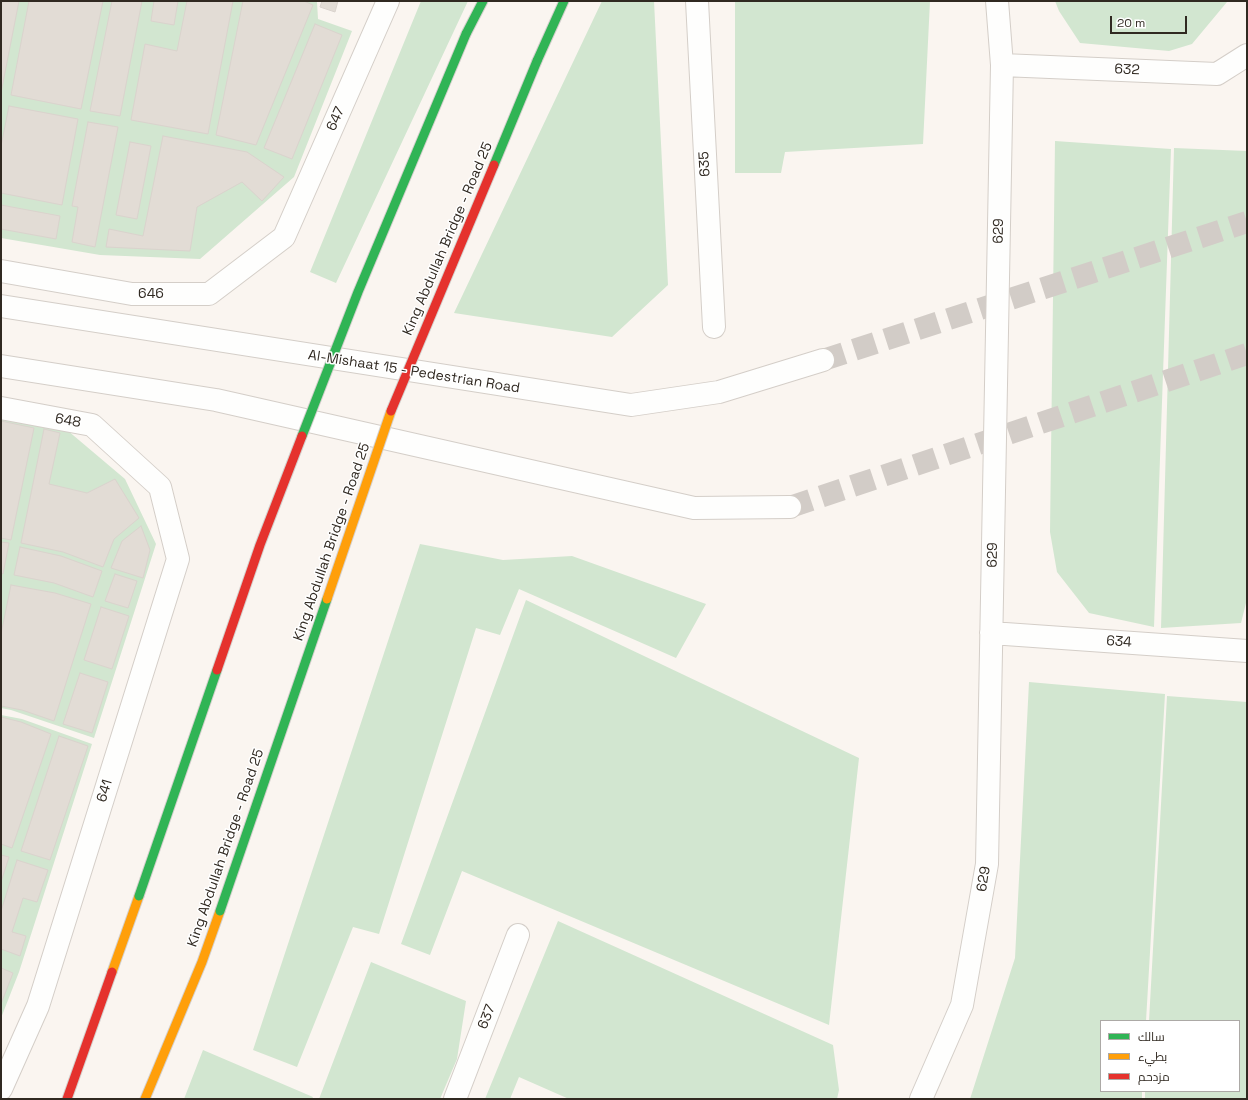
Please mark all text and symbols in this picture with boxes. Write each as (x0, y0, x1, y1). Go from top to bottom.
scale bar (1112, 8, 1189, 34)
text: 20 m (1117, 15, 1145, 31)
street label: 632 (1114, 61, 1140, 79)
street label: 647 (323, 104, 349, 134)
street label: King Abdullah Bridge - Road 25 (400, 140, 496, 338)
street label: 635 (696, 151, 714, 177)
street label: 629 (990, 218, 1008, 244)
street label: 646 (138, 286, 164, 302)
street label: Al-Mishaat 15 - Pedestrian Road (307, 347, 521, 397)
street label: 648 (54, 410, 82, 432)
street label: King Abdullah Bridge - Road 25 (290, 441, 374, 643)
street label: 629 (984, 542, 1002, 568)
street label: 634 (1106, 633, 1132, 651)
street label: King Abdullah Bridge - Road 25 (184, 747, 268, 949)
street label: 641 (94, 778, 116, 804)
street label: 629 (974, 865, 994, 893)
street label: 637 (475, 1002, 499, 1032)
legend (1100, 1020, 1240, 1092)
text: سالك (1138, 1029, 1165, 1045)
text: بطيء (1138, 1049, 1167, 1065)
text: مزدحم (1138, 1069, 1170, 1085)

